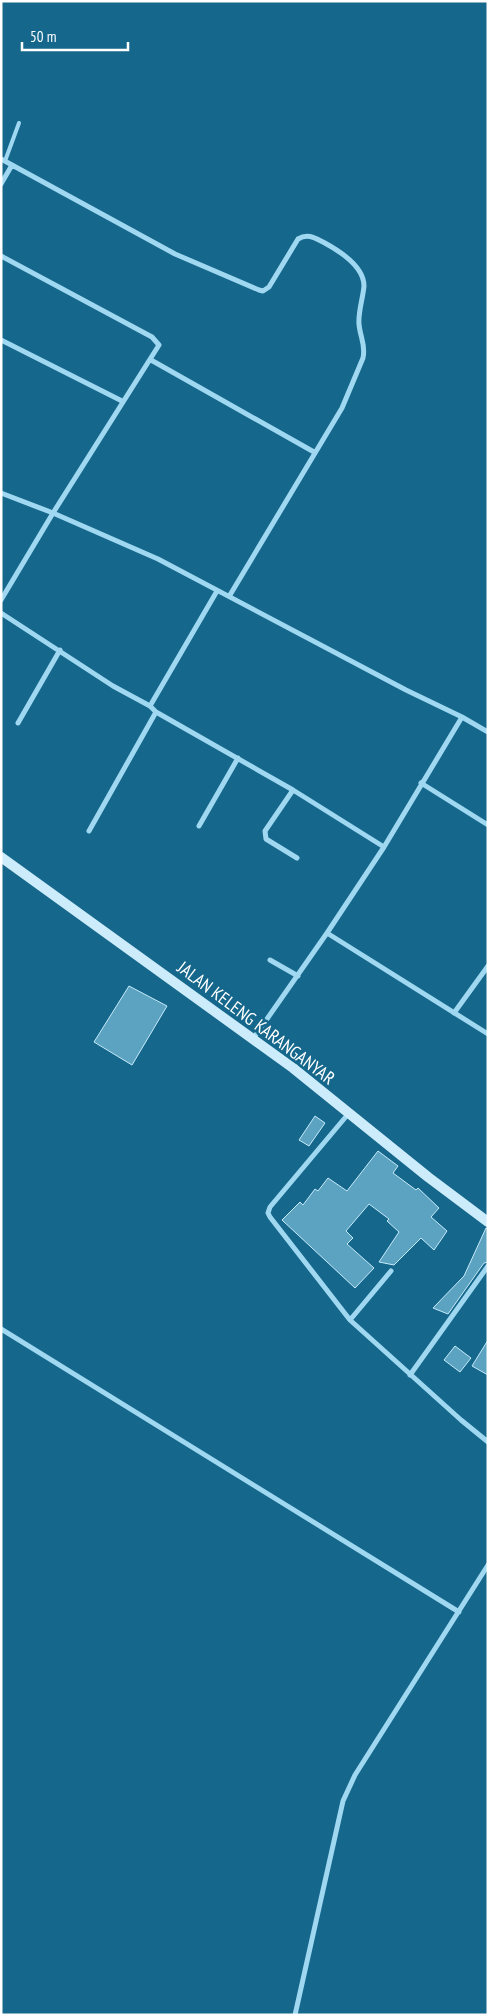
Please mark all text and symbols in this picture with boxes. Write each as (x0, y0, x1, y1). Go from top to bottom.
scale bar (22, 20, 129, 52)
text: 50 m (30, 27, 56, 46)
street label: JALAN KELENG KARANGANYAR (172, 955, 340, 1090)

